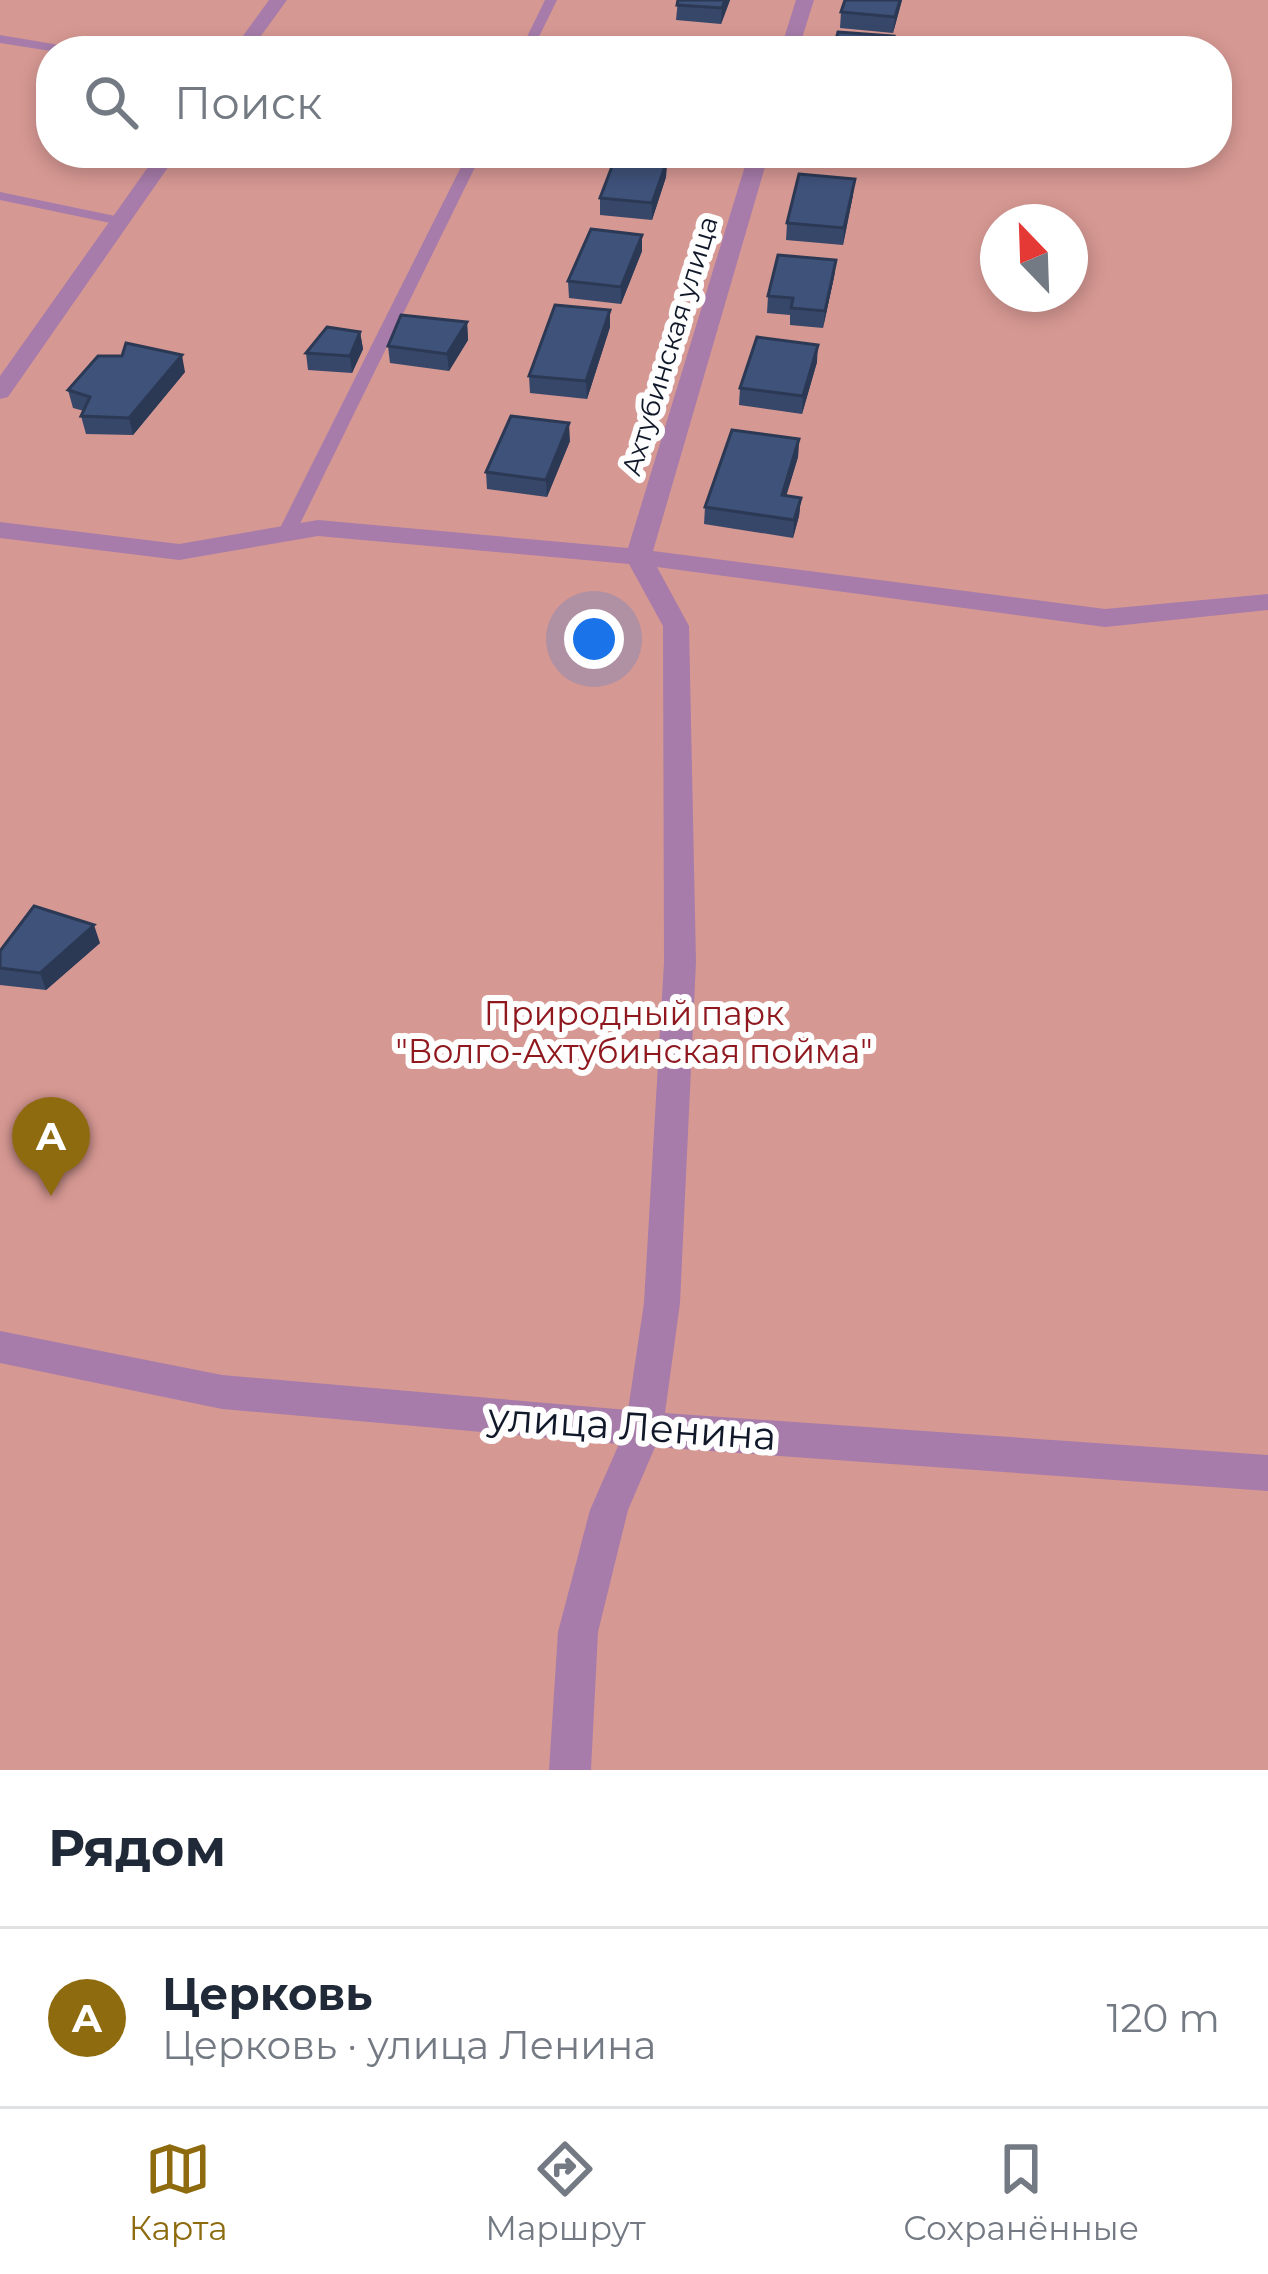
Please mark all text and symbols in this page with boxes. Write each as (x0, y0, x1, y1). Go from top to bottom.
search box (36, 36, 1232, 168)
icon: search (78, 69, 144, 135)
text: Поиск (174, 75, 322, 130)
north arrow (980, 204, 1088, 312)
street label: Ахтубинская улица (614, 212, 725, 480)
your location (564, 609, 624, 669)
park label: Природный парк "Волго-Ахтубинская пойма" (396, 993, 872, 1071)
pin: A (12, 1097, 90, 1196)
street label: улица Ленина (485, 1392, 778, 1460)
text: Рядом (48, 1817, 226, 1879)
text: Церковь (162, 1966, 373, 2021)
text: A (72, 1994, 102, 2042)
text: 120 m (1106, 1994, 1220, 2042)
text: Церковь · улица Ленина (162, 2021, 656, 2069)
tab: Карта (129, 2136, 228, 2248)
tab: Маршрут (485, 2136, 646, 2248)
tab: Сохранённые (903, 2136, 1139, 2248)

